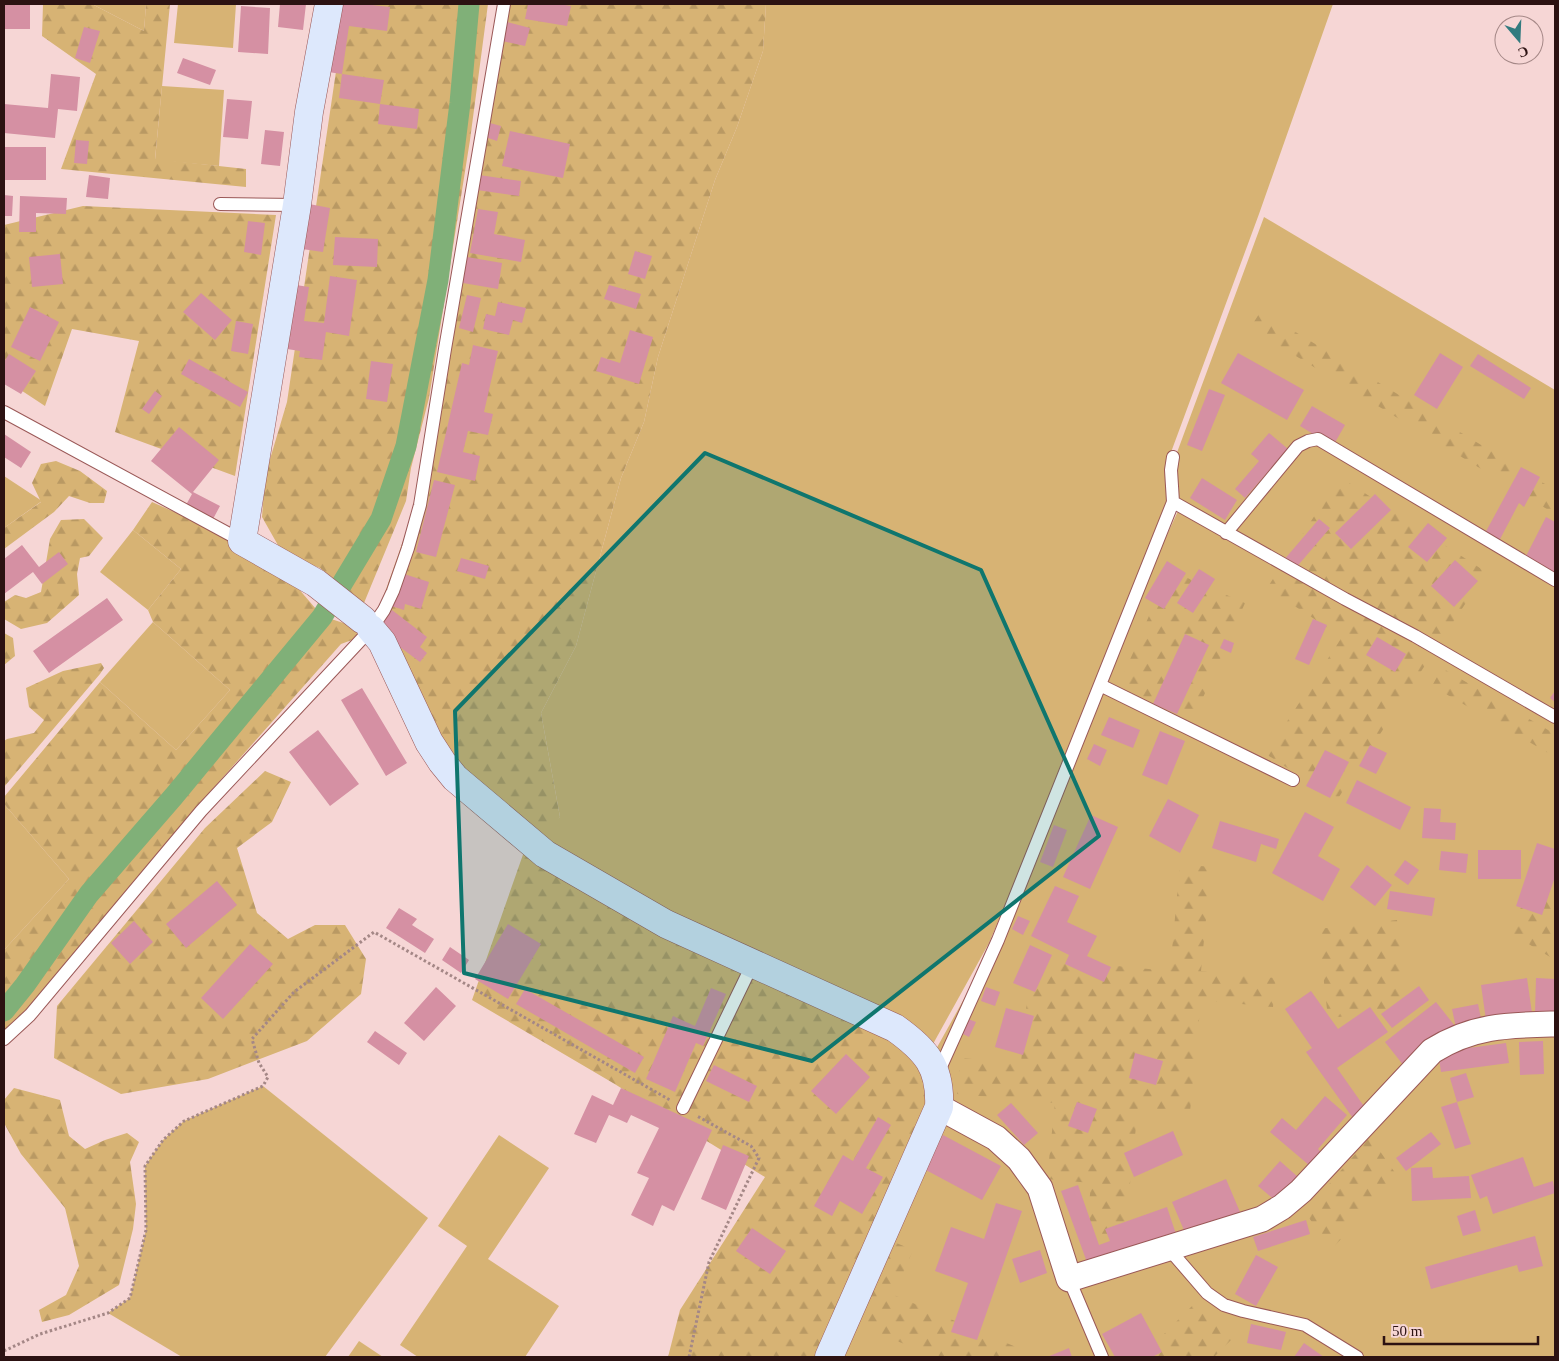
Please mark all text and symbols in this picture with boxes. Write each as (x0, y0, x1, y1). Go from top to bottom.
north arrow (1494, 15, 1544, 65)
text: С (1516, 43, 1530, 61)
scale bar (1384, 1314, 1538, 1346)
text: 50 m (1392, 1323, 1423, 1339)

